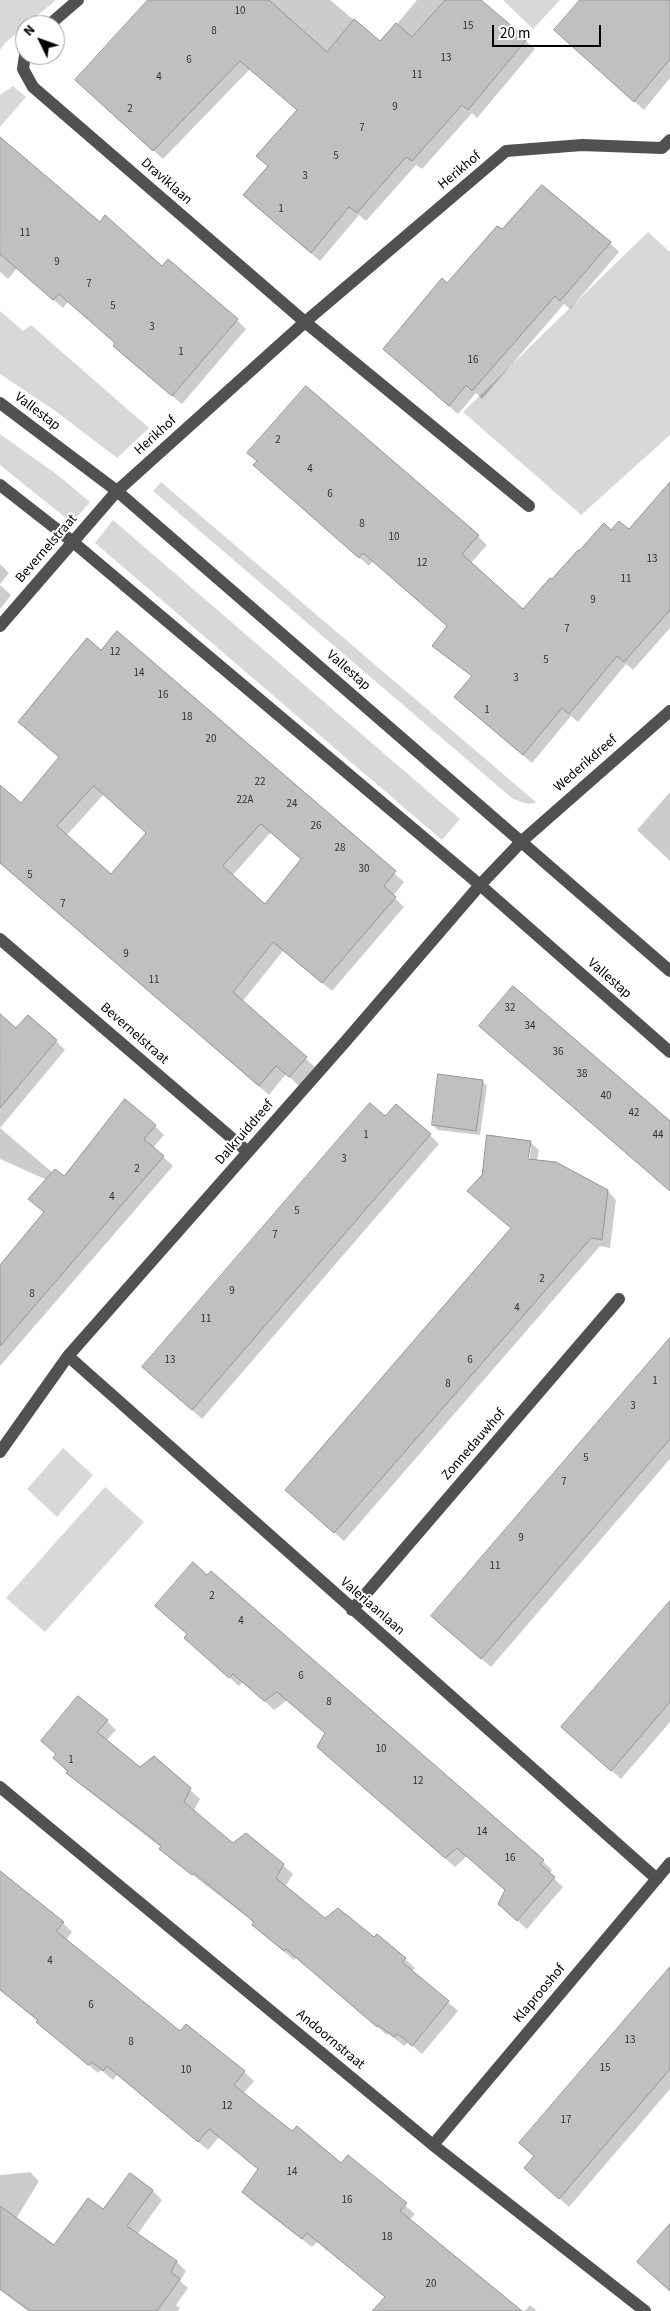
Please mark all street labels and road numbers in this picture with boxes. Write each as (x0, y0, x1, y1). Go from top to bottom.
street label: Herikhof (435, 148, 485, 194)
street label: Draviklaan (137, 155, 195, 209)
street label: Vallestap (11, 389, 63, 435)
street label: Herikhof (132, 413, 180, 459)
street label: Bevernelstraat (13, 511, 81, 587)
street label: Vallestap (323, 647, 373, 695)
street label: Wederikdreef (551, 732, 621, 796)
street label: Vallestap (584, 955, 634, 1003)
street label: Bevernelstraat (96, 1000, 172, 1068)
street label: Dalkruiddreef (212, 1097, 278, 1169)
street label: Zonnedauwhof (439, 1406, 509, 1484)
street label: Valeriaanlaan (336, 1574, 408, 1640)
street label: Klaprooshof (511, 1961, 569, 2027)
street label: Andoornstraat (292, 2006, 368, 2074)

